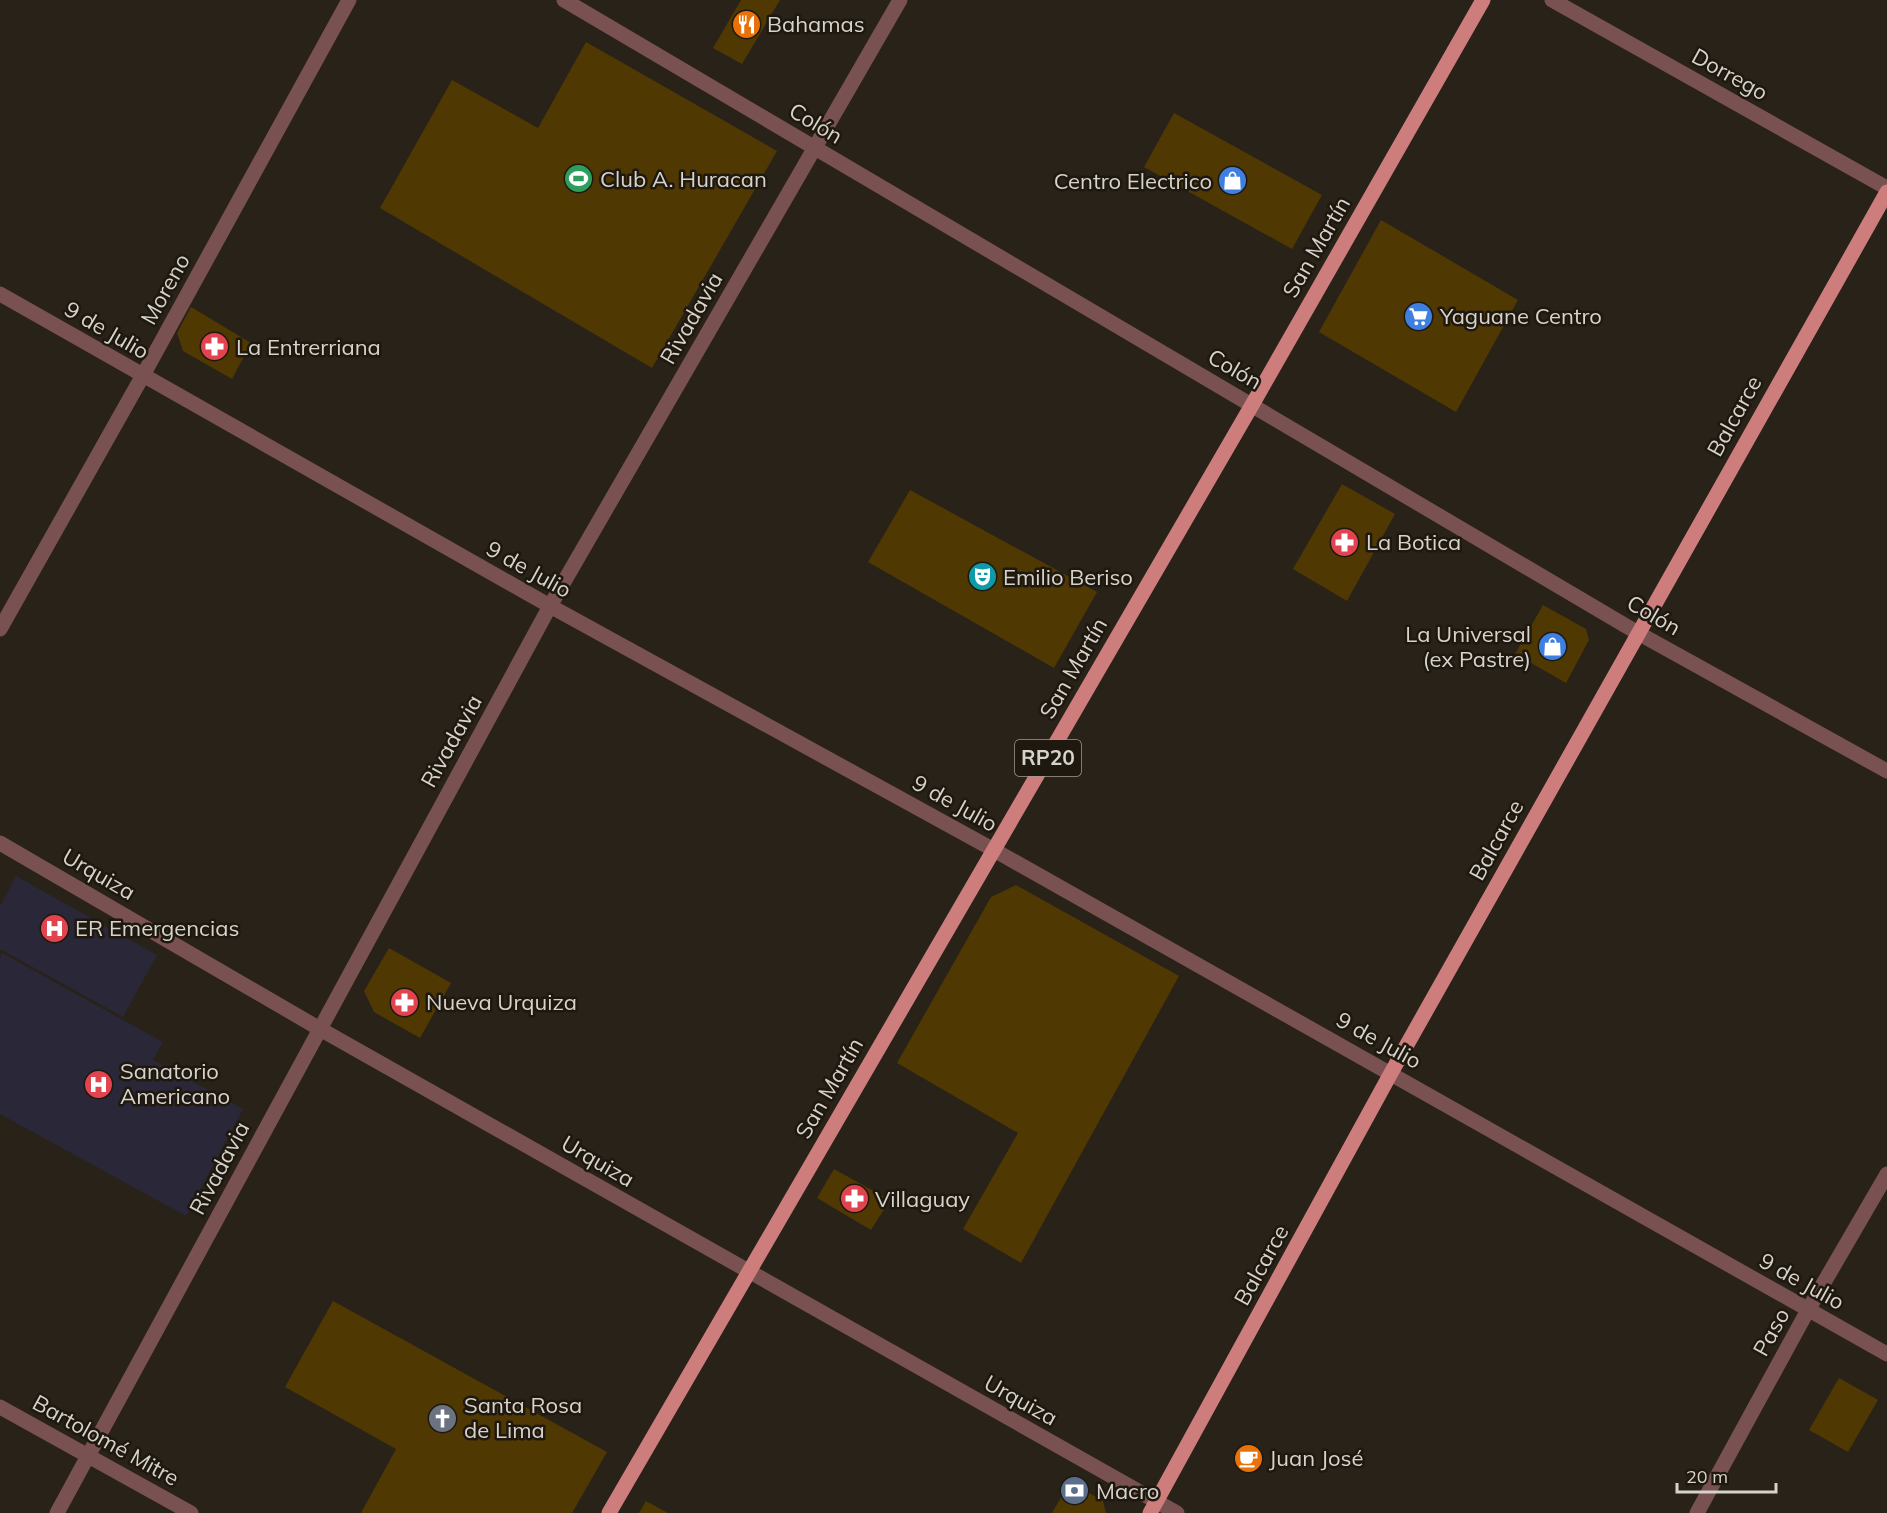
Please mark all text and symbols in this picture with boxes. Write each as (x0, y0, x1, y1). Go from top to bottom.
restaurant icon: Bahamas (730, 8, 762, 40)
place label: Bahamas (767, 10, 865, 38)
street label: Dorrego (1687, 42, 1773, 106)
street label: Colón (784, 96, 848, 150)
sports icon: Club A. Huracan (563, 163, 595, 195)
place label: Club A. Huracan (600, 165, 767, 193)
shop icon: Centro Electrico (1217, 165, 1249, 197)
place label: Centro Electrico (1054, 167, 1212, 195)
street label: San Martín (1276, 191, 1356, 303)
street label: Moreno (134, 249, 196, 329)
street label: Rivadavia (653, 267, 729, 369)
street label: 9 de Julio (60, 295, 154, 365)
supermarket icon: Yaguane Centro (1403, 300, 1435, 332)
place label: Yaguane Centro (1439, 302, 1602, 330)
pharmacy icon: La Entrerriana (199, 331, 231, 363)
place label: La Entrerriana (236, 333, 381, 361)
street label: Colón (1203, 342, 1267, 396)
street label: Balcarce (1700, 371, 1768, 461)
pharmacy icon: La Botica (1329, 526, 1361, 558)
place label: La Botica (1366, 528, 1461, 556)
street label: 9 de Julio (482, 534, 576, 604)
theatre icon: Emilio Beriso (966, 561, 998, 593)
place label: Emilio Beriso (1003, 563, 1133, 591)
street label: Colón (1622, 588, 1686, 642)
street label: San Martín (1033, 612, 1113, 724)
place label: La Universal (ex Pastre) (1405, 620, 1531, 673)
shop icon: La Universal (ex Pastre) (1536, 631, 1568, 663)
street label: Rivadavia (414, 690, 488, 792)
road number: RP20 (1015, 740, 1081, 776)
street label: 9 de Julio (908, 768, 1002, 838)
street label: Balcarce (1462, 795, 1530, 885)
street label: Urquiza (58, 842, 140, 906)
hospital icon: ER Emergencias (38, 912, 70, 944)
place label: ER Emergencias (75, 914, 239, 942)
pharmacy icon: Nueva Urquiza (389, 986, 421, 1018)
place label: Nueva Urquiza (426, 988, 577, 1016)
street label: 9 de Julio (1332, 1005, 1426, 1075)
street label: San Martín (789, 1032, 869, 1144)
place label: Sanatorio Americano (120, 1057, 230, 1110)
hospital icon: Sanatorio Americano (83, 1068, 115, 1100)
street label: Rivadavia (183, 1117, 255, 1219)
street label: Urquiza (557, 1129, 639, 1193)
pharmacy icon: Villaguay (838, 1183, 870, 1215)
place label: Villaguay (875, 1185, 970, 1213)
street label: Balcarce (1227, 1220, 1295, 1310)
street label: 9 de Julio (1755, 1246, 1849, 1316)
street label: Paso (1747, 1303, 1795, 1361)
street label: Urquiza (979, 1368, 1063, 1432)
street label: Bartolomé Mitre (28, 1388, 184, 1492)
place label: Santa Rosa de Lima (464, 1391, 582, 1444)
church icon: Santa Rosa de Lima (427, 1402, 459, 1434)
cafe icon: Juan José (1232, 1442, 1264, 1474)
place label: Juan José (1269, 1444, 1363, 1472)
scale bar (1677, 1456, 1776, 1494)
text: 20 m (1686, 1465, 1728, 1488)
bank icon: Macro (1059, 1475, 1091, 1507)
place label: Macro (1096, 1477, 1159, 1505)

